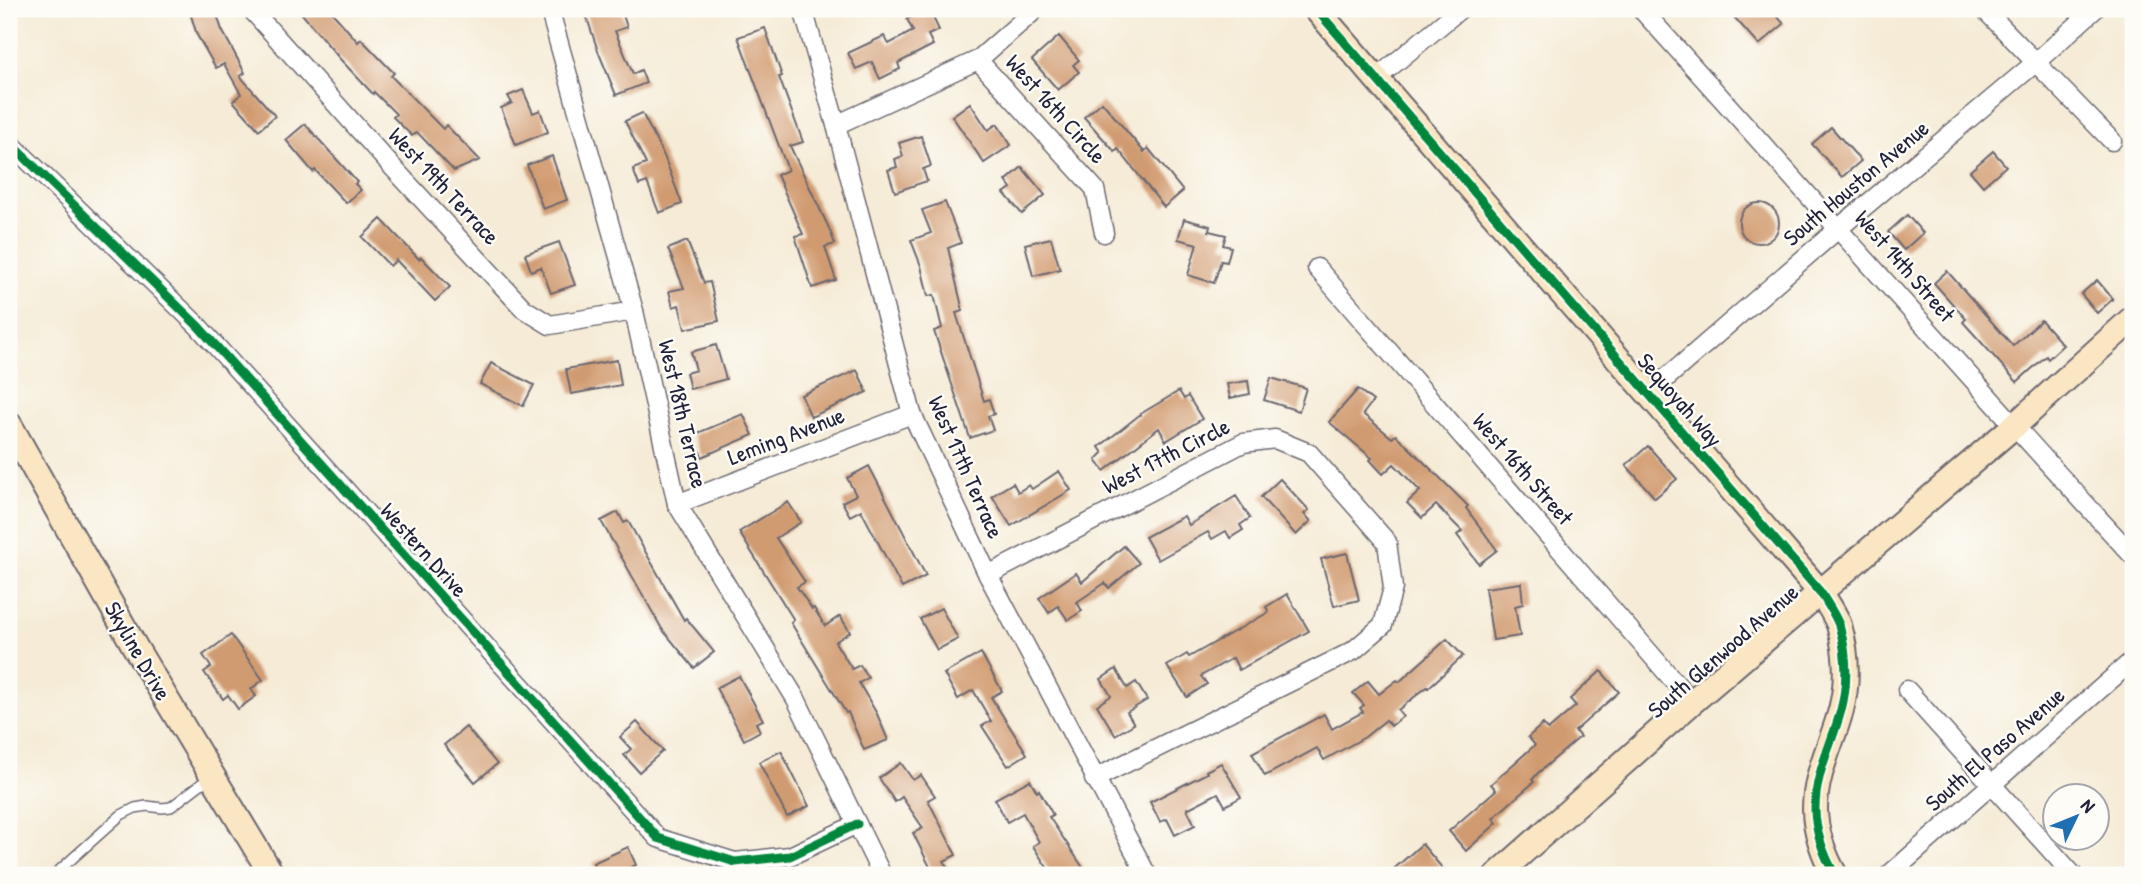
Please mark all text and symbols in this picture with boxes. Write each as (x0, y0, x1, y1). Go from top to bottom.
street label: West 16th Circle (999, 48, 1114, 170)
street label: South Houston Avenue (1776, 113, 1935, 253)
street label: West 19th Terrace (382, 120, 507, 251)
street label: West 14th Street (1848, 203, 1963, 329)
street label: West 18th Terrace (651, 337, 716, 491)
street label: Sequoyah Way (1631, 346, 1730, 454)
street label: West 17th Terrace (921, 391, 1012, 543)
street label: Leming Avenue (723, 399, 849, 472)
street label: West 16th Street (1466, 406, 1581, 532)
street label: West 17th Circle (1097, 410, 1235, 501)
street label: Western Drive (374, 496, 475, 604)
street label: South Glenwood Avenue (1641, 576, 1805, 725)
street label: Skyline Drive (98, 596, 179, 706)
street label: South El Paso Avenue (1918, 679, 2071, 818)
north arrow (2040, 782, 2110, 852)
text: N (2075, 793, 2101, 818)

